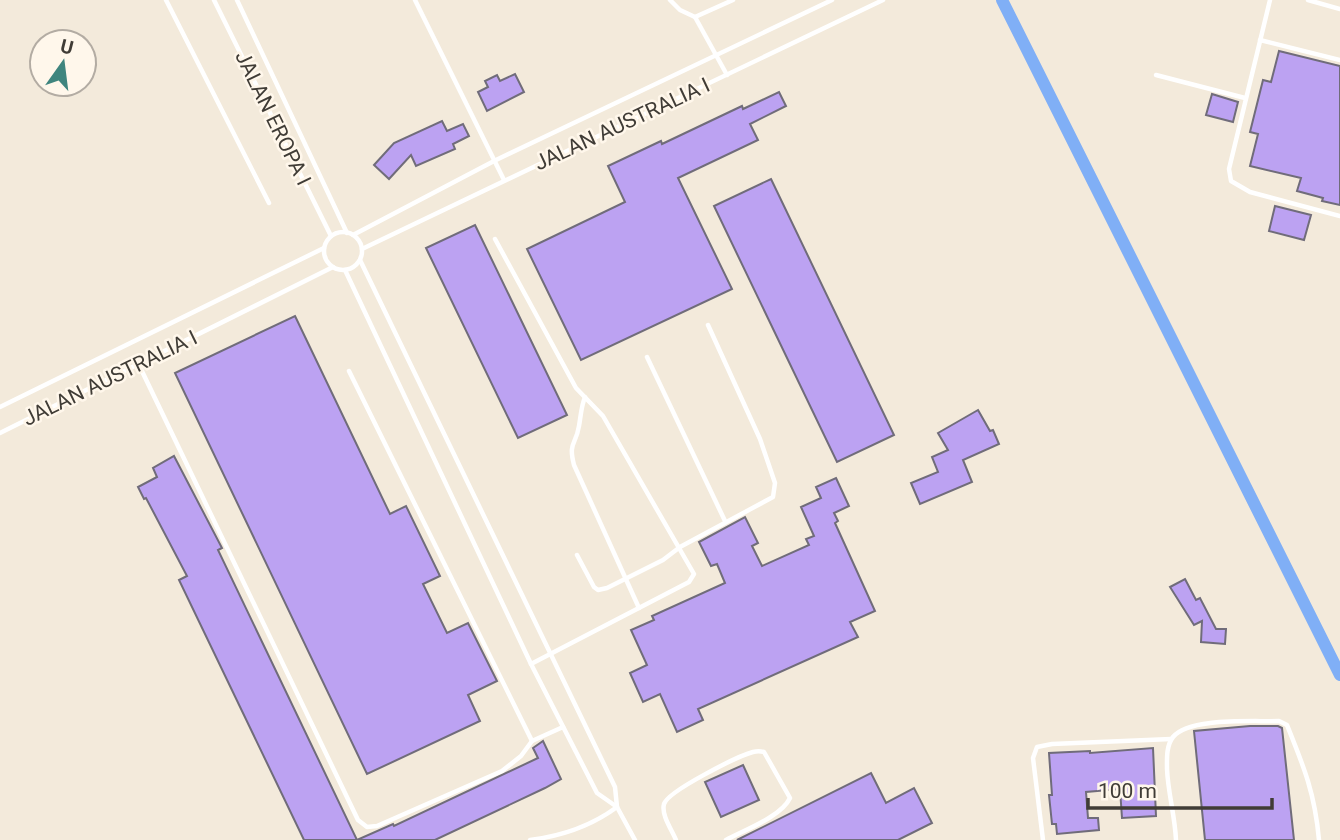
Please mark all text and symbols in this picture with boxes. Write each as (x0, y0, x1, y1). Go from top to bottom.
north arrow (28, 28, 98, 98)
text: U (58, 34, 76, 60)
street label: JALAN EROPA I (230, 47, 316, 189)
street label: JALAN AUSTRALIA I (530, 73, 714, 175)
street label: JALAN AUSTRALIA I (19, 325, 201, 431)
scale bar (1088, 766, 1272, 810)
text: 100 m (1098, 779, 1157, 803)

